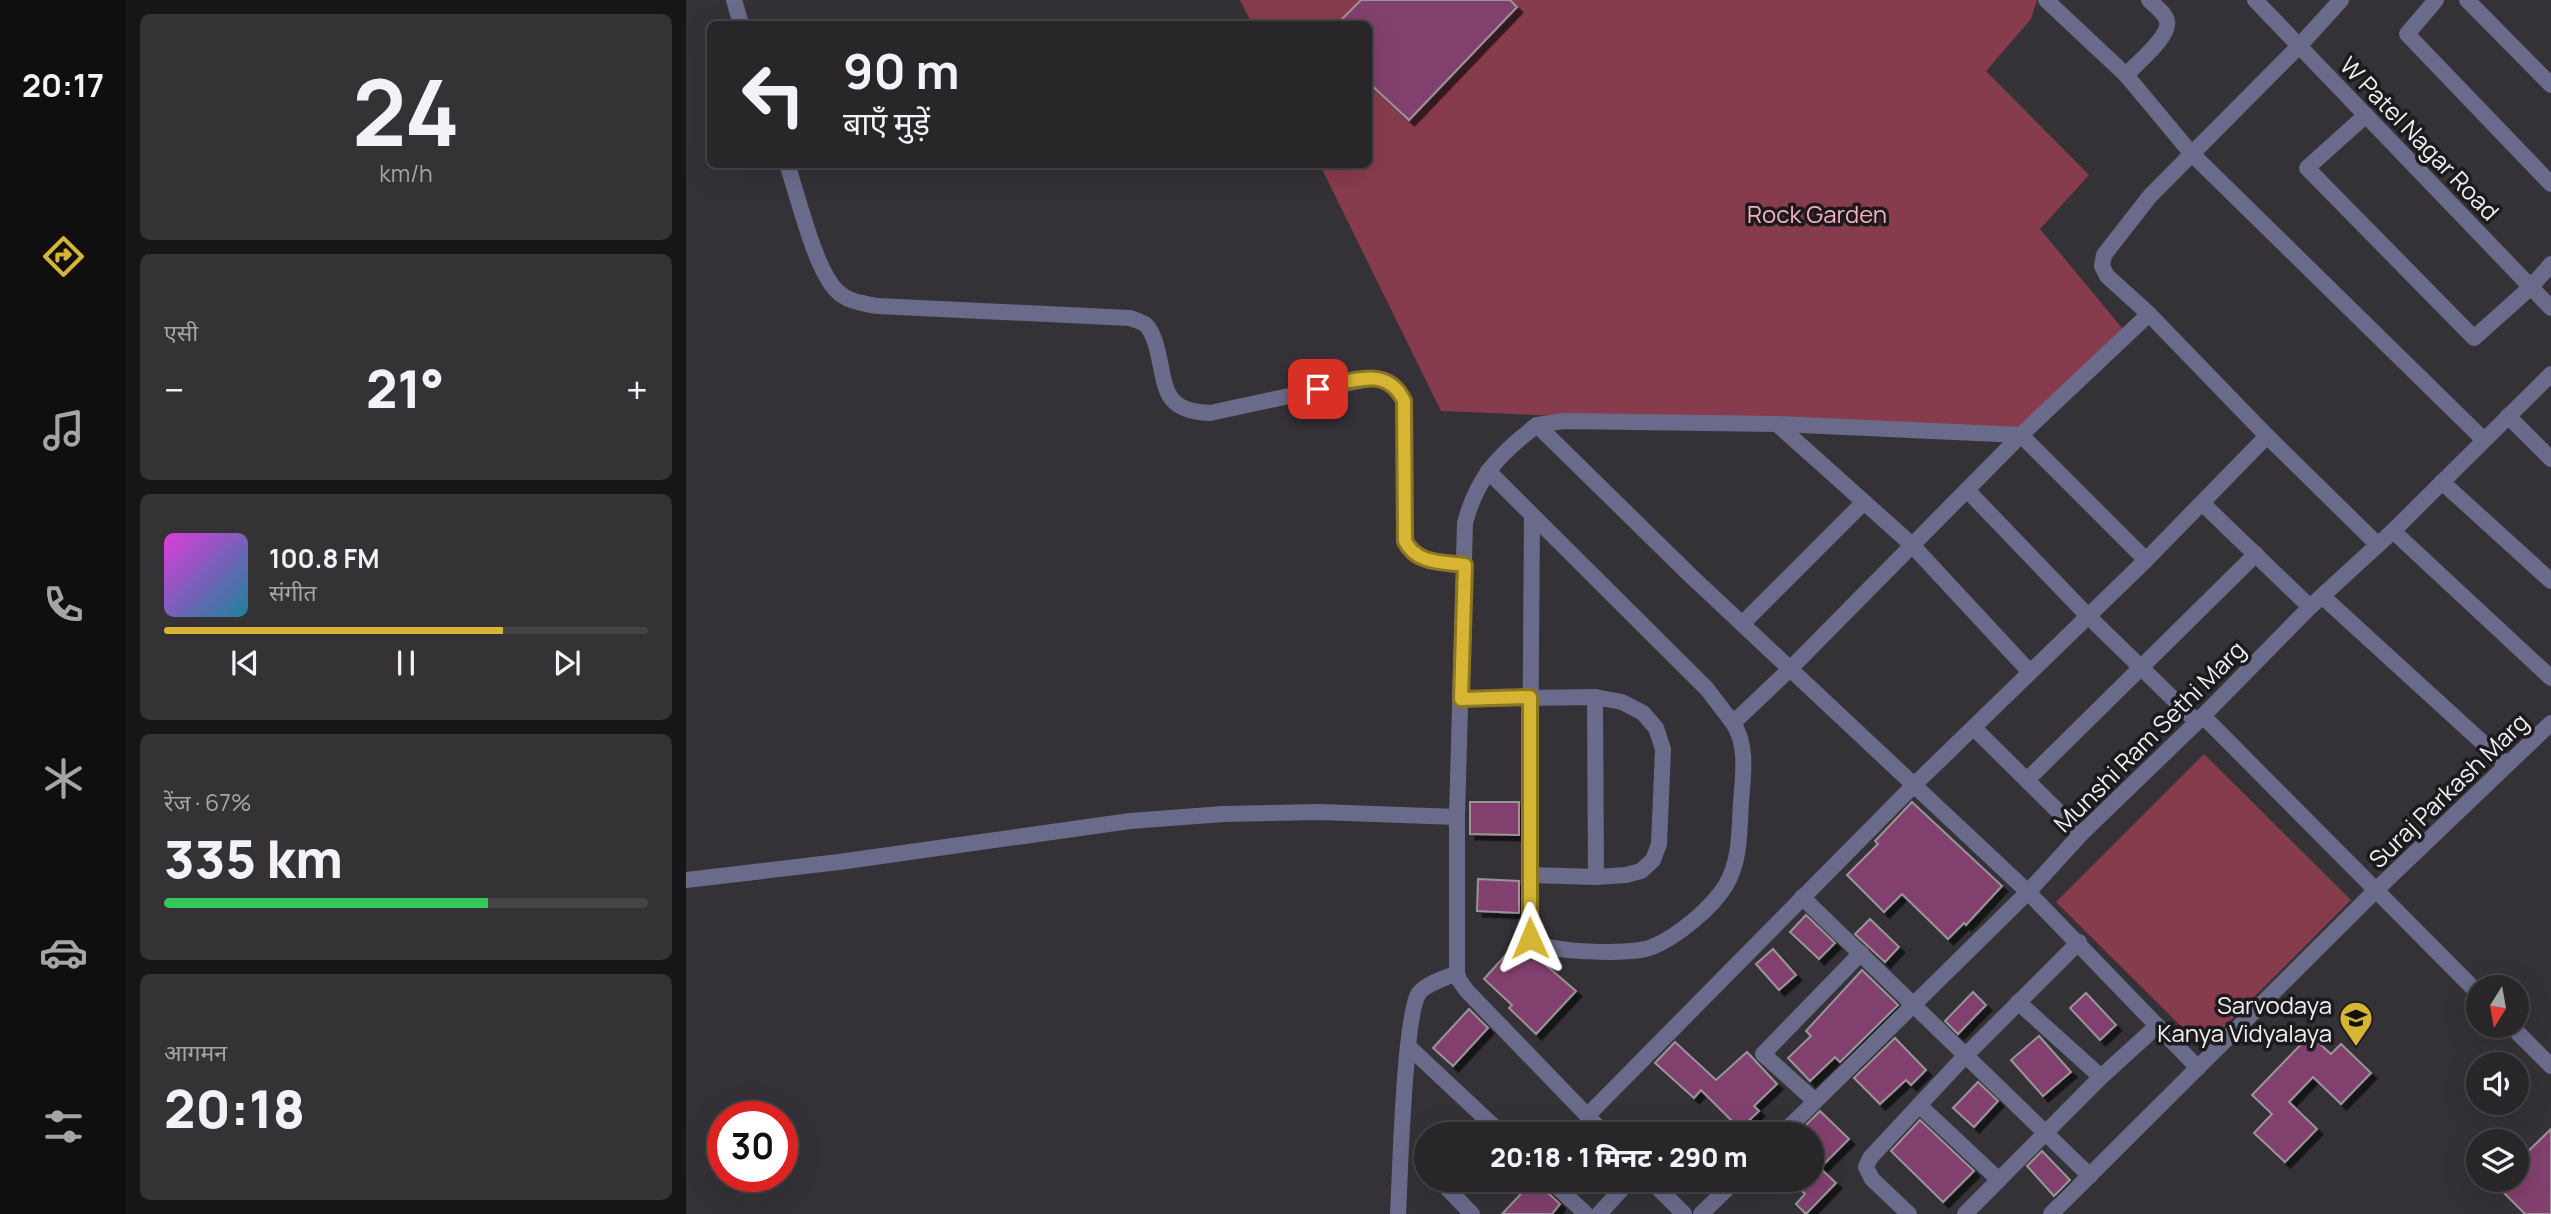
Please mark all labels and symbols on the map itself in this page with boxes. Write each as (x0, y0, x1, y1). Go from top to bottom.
street label: W Patel Nagar Road (2333, 49, 2507, 227)
park label: Rock Garden (1747, 197, 1887, 230)
pin (1288, 359, 1348, 419)
street label: Munshi Ram Sethi Marg (2046, 633, 2252, 839)
street label: Suraj Parkash Marg (2361, 705, 2535, 875)
position arrow (1493, 901, 1567, 975)
north arrow (2466, 975, 2529, 1038)
place label: Sarvodaya Kanya Vidyalaya (2157, 988, 2332, 1049)
school or university icon: Sarvodaya Kanya Vidyalaya (2337, 999, 2375, 1048)
speed limit sign: 30 (707, 1101, 798, 1192)

